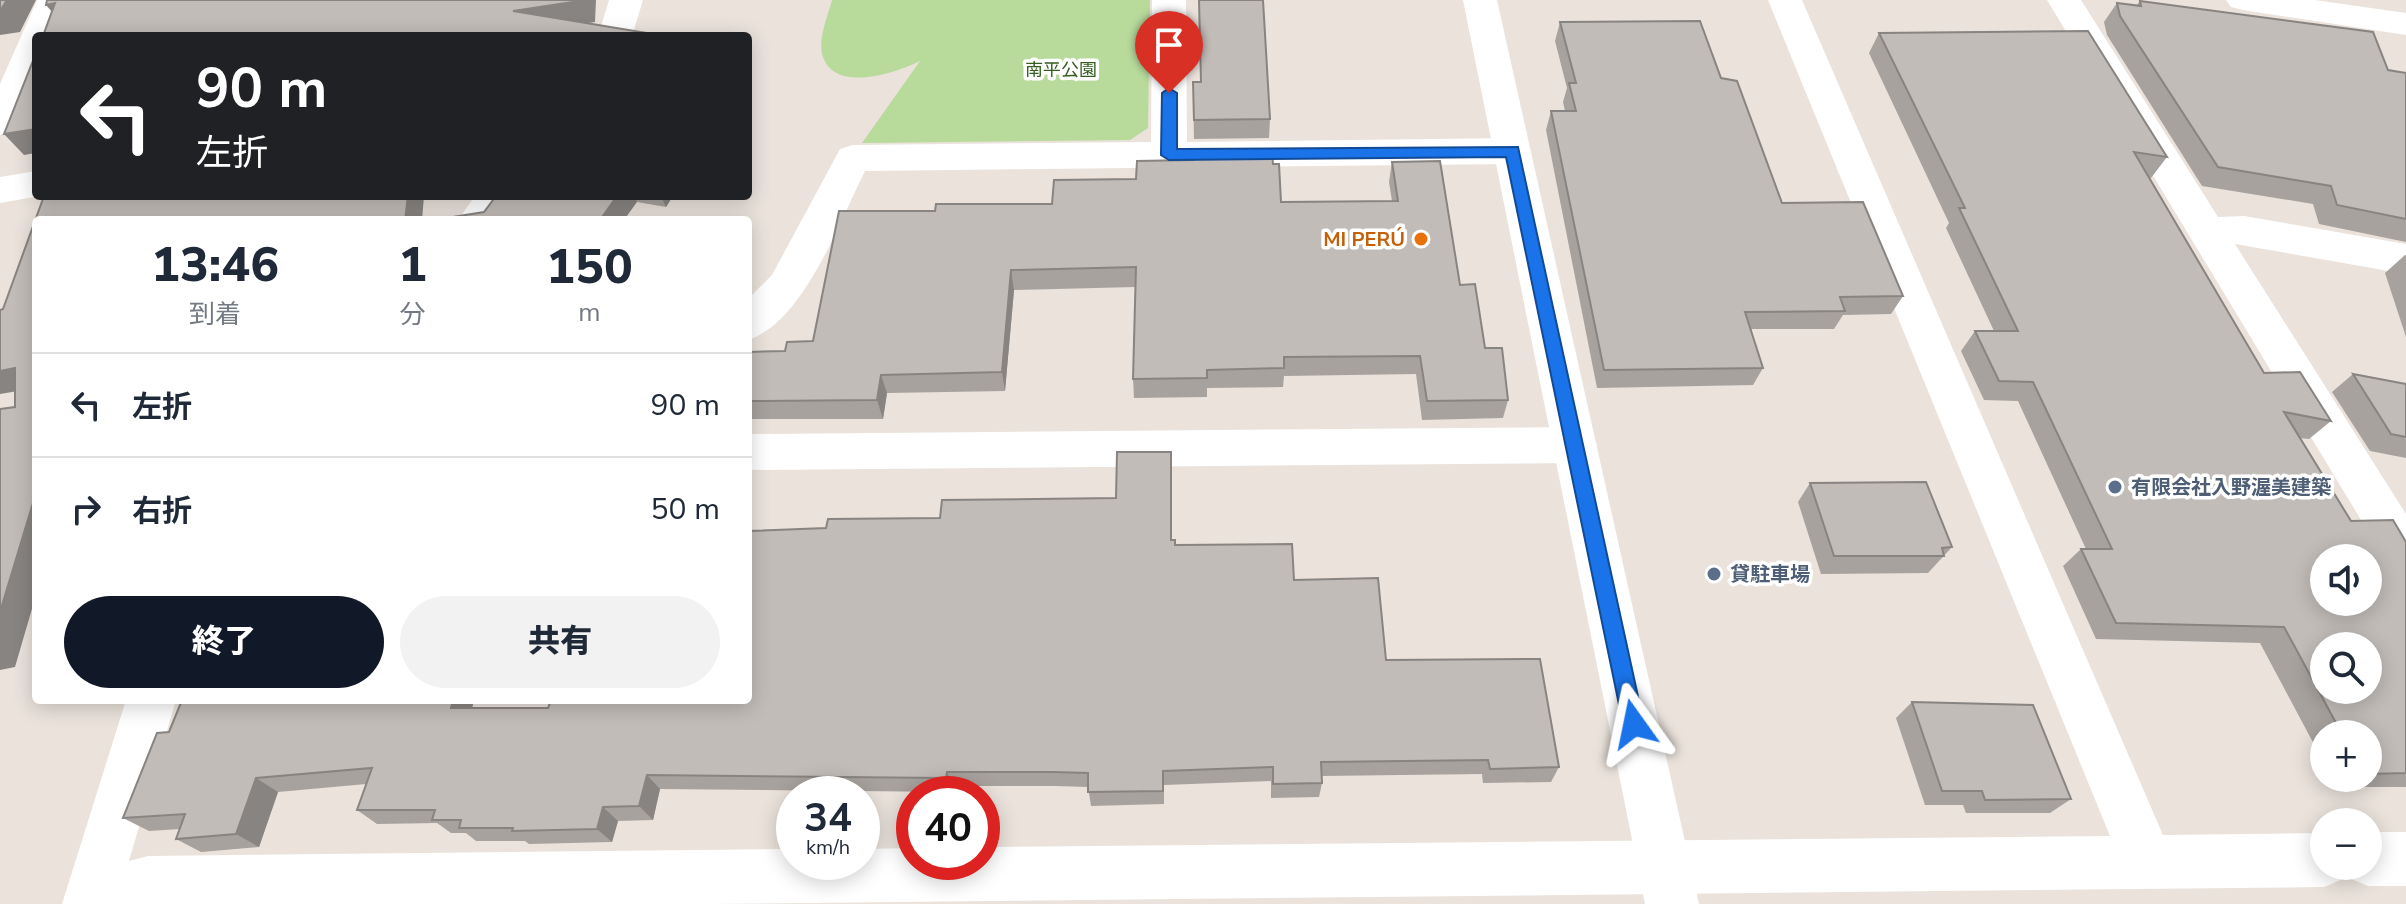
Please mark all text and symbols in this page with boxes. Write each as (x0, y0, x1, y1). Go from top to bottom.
pin (1135, 11, 1203, 93)
icon: arrive (1147, 23, 1191, 67)
text: 90 m (196, 50, 327, 127)
park label: 南平公園 (1025, 58, 1097, 82)
icon: left (64, 64, 168, 168)
text: 左折 (196, 129, 268, 178)
place label: MI PERÚ (1323, 226, 1405, 253)
marker: MI PERÚ (1412, 230, 1430, 248)
text: 13:46 (151, 232, 279, 298)
text: 1 (398, 232, 427, 298)
text: 150 (546, 234, 633, 300)
text: m (578, 295, 601, 330)
text: 到着 (189, 297, 241, 332)
text: 分 (400, 297, 426, 332)
icon: left (64, 383, 108, 427)
text: 90 m (651, 385, 720, 426)
text: 左折 (132, 387, 192, 428)
place label: 有限会社入野渥美建築 (2131, 474, 2331, 501)
marker: 有限会社入野渥美建築 (2106, 478, 2124, 496)
icon: right (64, 487, 108, 531)
text: 50 m (651, 489, 720, 530)
text: 右折 (132, 491, 192, 532)
map controls (2310, 544, 2382, 880)
button: sound (2310, 544, 2382, 616)
place label: 貸駐車場 (1730, 561, 1810, 588)
marker: 貸駐車場 (1705, 565, 1723, 583)
button: 終了 (64, 596, 384, 688)
button: 共有 (400, 596, 720, 688)
button: search (2310, 632, 2382, 704)
position arrow (1592, 682, 1676, 766)
button: + (2310, 720, 2382, 792)
speed limit sign: 40 (896, 776, 1000, 880)
text: 34 (804, 791, 852, 845)
button: − (2310, 808, 2382, 880)
text: km/h (806, 834, 850, 861)

